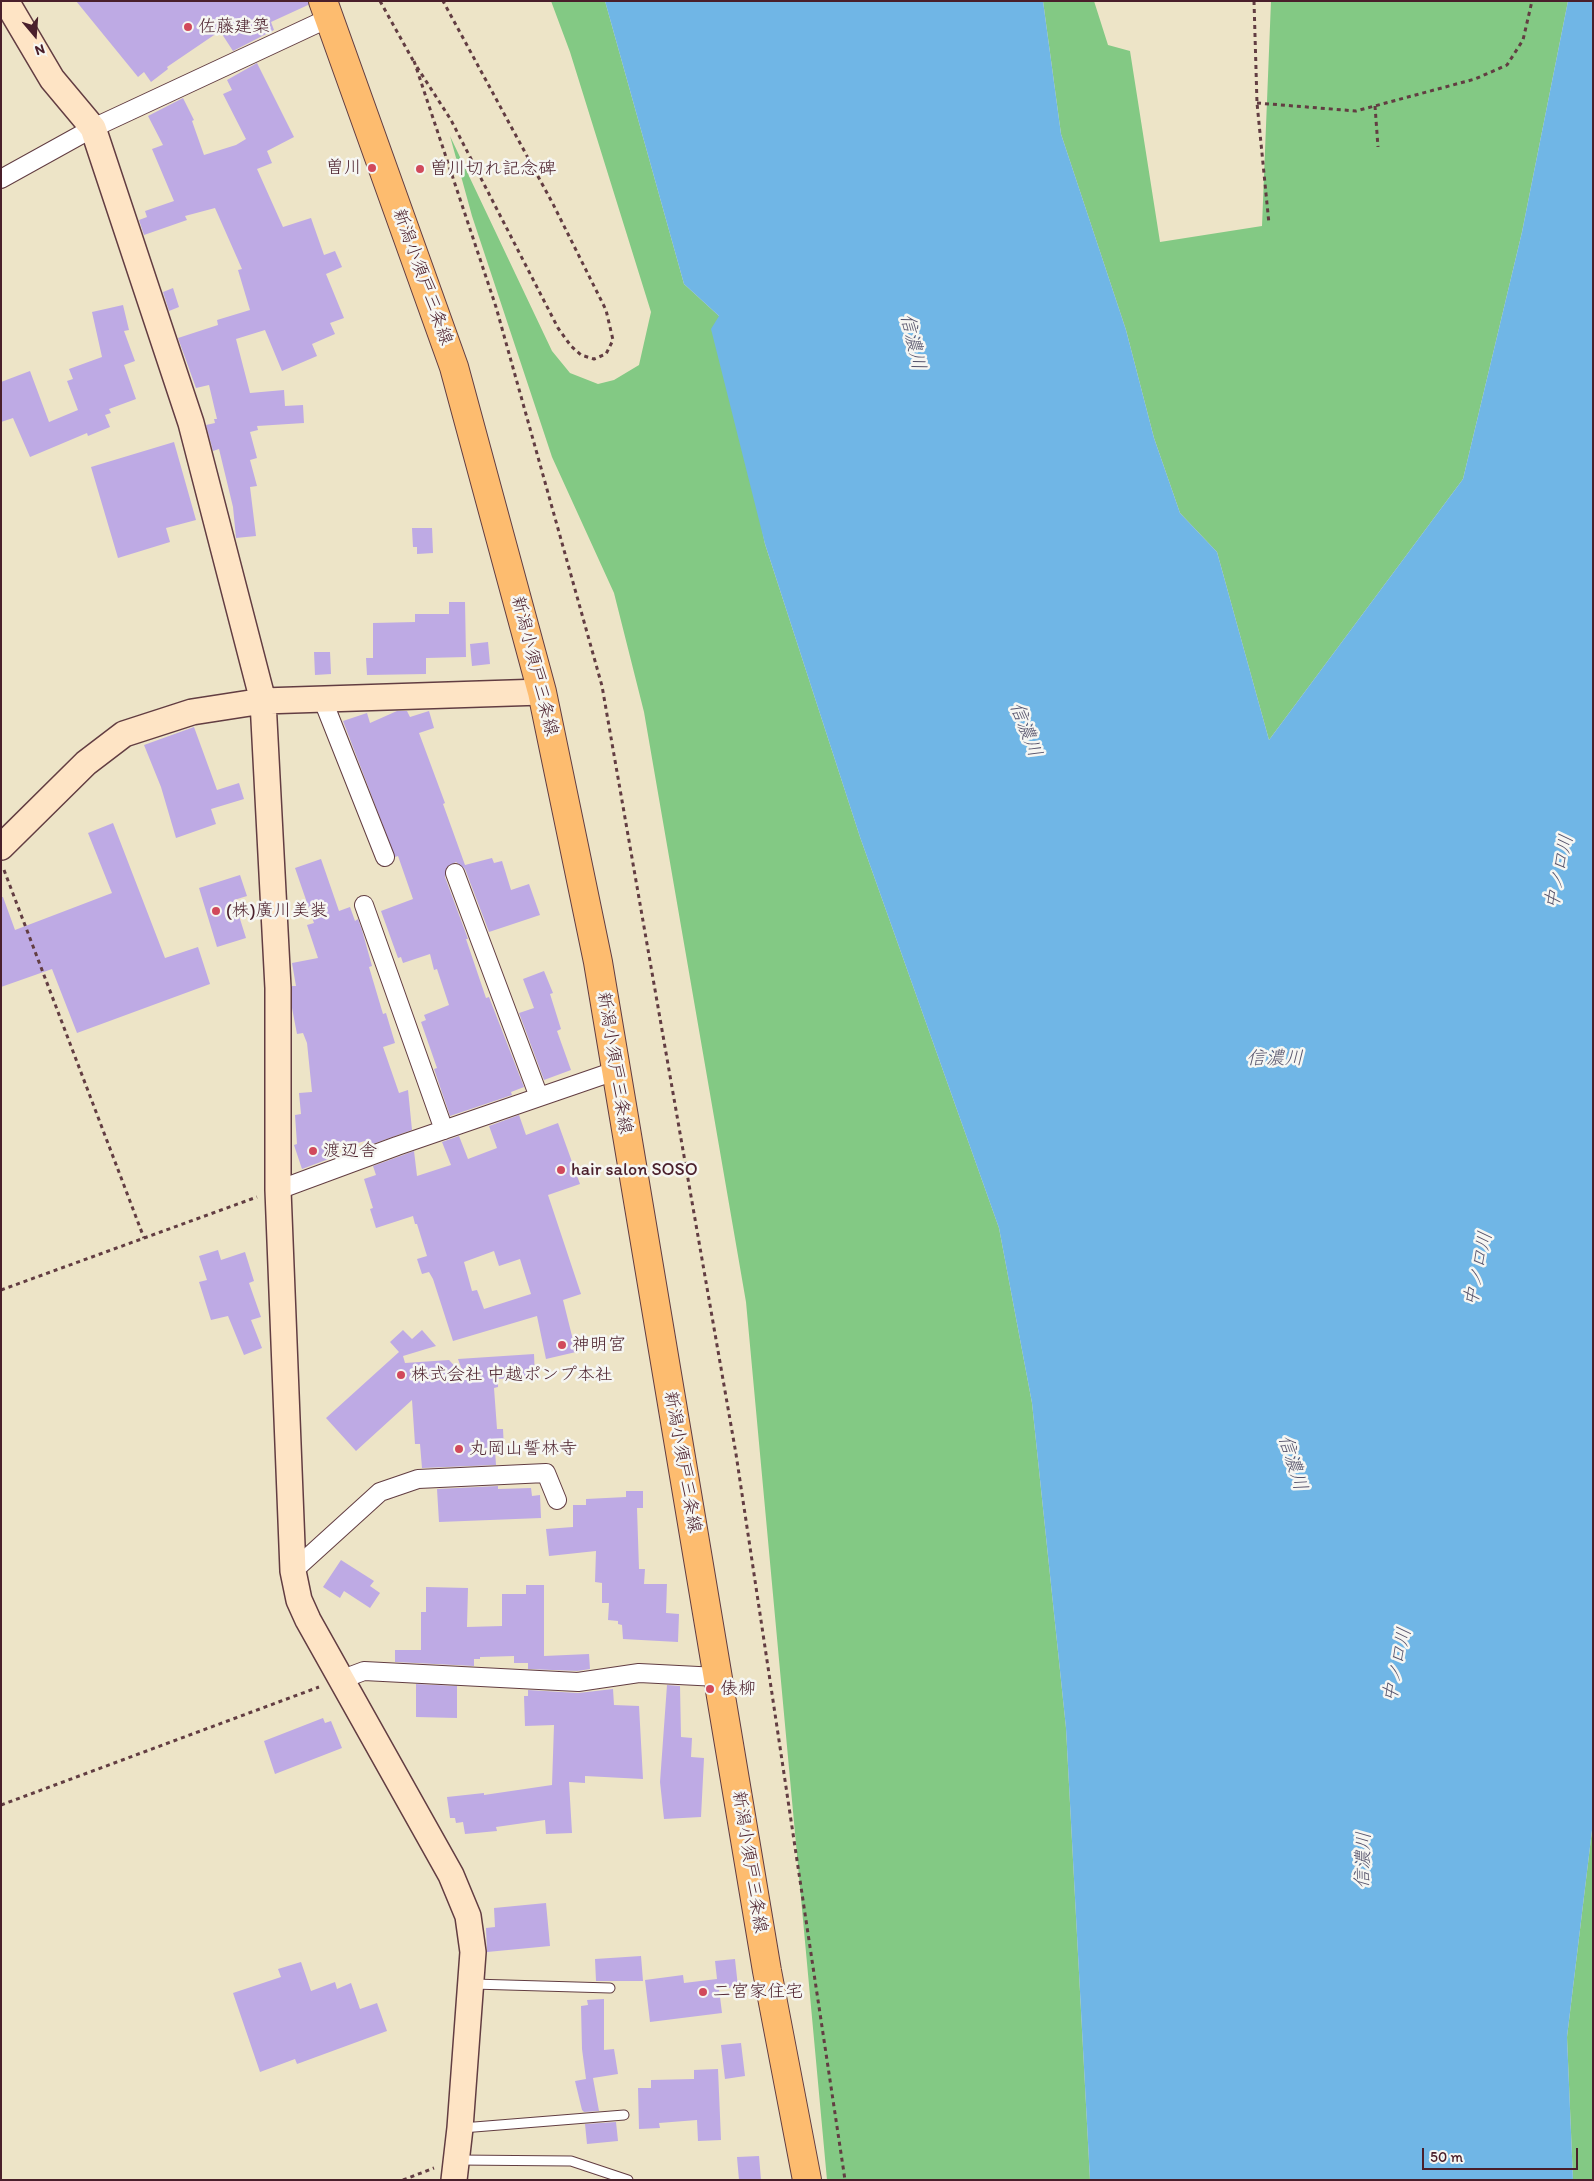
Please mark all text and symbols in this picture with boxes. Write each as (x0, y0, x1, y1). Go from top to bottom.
north arrow (10, 10, 60, 60)
place label: 佐藤建築 (198, 16, 270, 38)
marker: 佐藤建築 (182, 21, 194, 33)
text: N (33, 40, 47, 59)
place label: 曽川 (326, 157, 362, 179)
place label: 曽川切れ記念碑 (430, 158, 556, 180)
marker: 曽川 (366, 162, 378, 174)
marker: 曽川切れ記念碑 (414, 163, 426, 175)
street label: 新潟小須戸三条線 (387, 206, 457, 348)
water label: 信濃川 (894, 312, 930, 372)
street label: 新潟小須戸三条線 (506, 594, 562, 738)
water label: 信濃川 (1004, 699, 1046, 761)
water label: 中ノ口川 (1541, 832, 1579, 912)
place label: (株)廣川美装 (226, 900, 328, 922)
marker: (株)廣川美装 (210, 905, 222, 917)
street label: 新潟小須戸三条線 (592, 990, 636, 1136)
water label: 信濃川 (1247, 1048, 1303, 1070)
place label: 渡辺舎 (323, 1140, 377, 1162)
marker: 渡辺舎 (307, 1145, 319, 1157)
place label: hair salon SOSO (571, 1159, 698, 1181)
marker: hair salon SOSO (555, 1164, 567, 1176)
water label: 中ノ口川 (1460, 1229, 1498, 1309)
place label: 神明宮 (572, 1334, 626, 1356)
marker: 神明宮 (556, 1339, 568, 1351)
place label: 株式会社 中越ポンプ本社 (411, 1364, 613, 1386)
marker: 株式会社 中越ポンプ本社 (395, 1369, 407, 1381)
street label: 新潟小須戸三条線 (659, 1389, 705, 1535)
water label: 信濃川 (1273, 1432, 1311, 1494)
place label: 丸岡山誓林寺 (469, 1438, 577, 1460)
marker: 丸岡山誓林寺 (453, 1443, 465, 1455)
water label: 中ノ口川 (1379, 1625, 1417, 1705)
place label: 俵柳 (720, 1678, 756, 1700)
marker: 俵柳 (704, 1683, 716, 1695)
street label: 新潟小須戸三条線 (727, 1789, 771, 1935)
water label: 信濃川 (1352, 1831, 1376, 1889)
place label: 二宮家住宅 (713, 1981, 803, 2003)
marker: 二宮家住宅 (697, 1986, 709, 1998)
scale bar (1424, 2138, 1580, 2170)
text: 50 m (1430, 2148, 1463, 2166)

